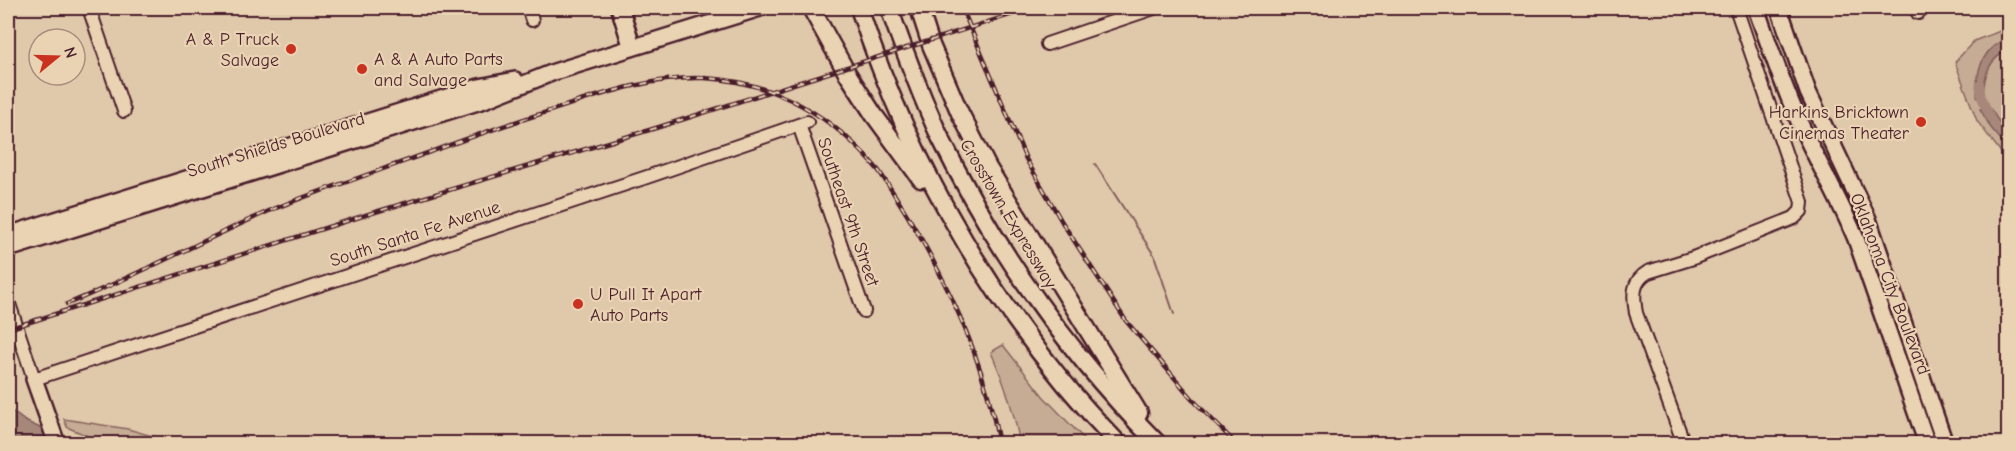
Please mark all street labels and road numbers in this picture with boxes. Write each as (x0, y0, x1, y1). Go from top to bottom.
street label: South Shields Boulevard (185, 108, 367, 182)
street label: Southeast 9th Street (813, 135, 884, 290)
street label: Crosstown Expressway (955, 136, 1061, 293)
street label: Oklahoma City Boulevard (1846, 190, 1934, 378)
street label: South Santa Fe Avenue (327, 197, 503, 271)

